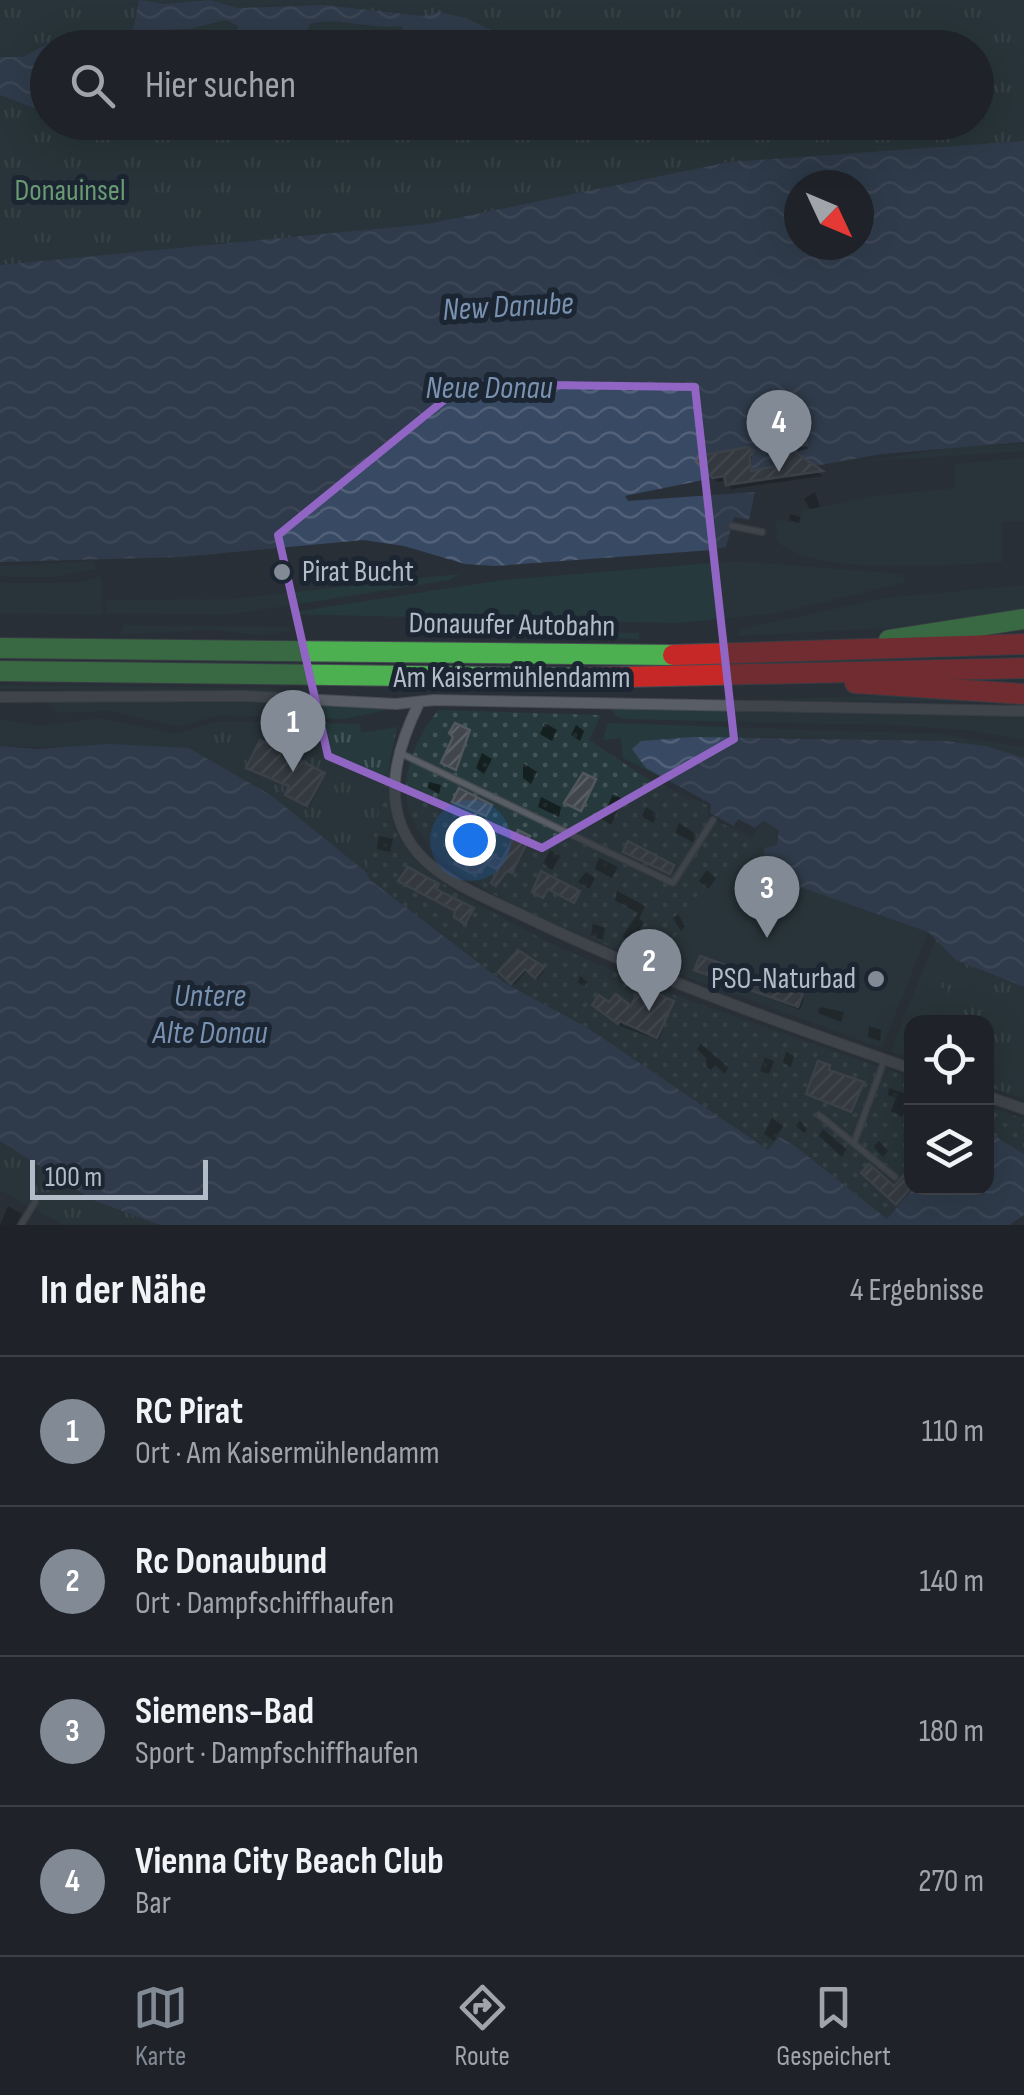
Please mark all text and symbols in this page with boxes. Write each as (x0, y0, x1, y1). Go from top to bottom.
search box (30, 30, 994, 140)
icon: search (65, 58, 120, 113)
text: Hier suchen (145, 63, 296, 108)
north arrow (784, 170, 874, 260)
park label: Donauinsel (15, 173, 125, 209)
water label: New Danube (441, 284, 575, 330)
water label: Neue Donau (426, 369, 552, 408)
pin: 4 (746, 390, 812, 472)
place label: Pirat Bucht (302, 554, 414, 590)
marker: Pirat Bucht (271, 561, 293, 583)
street label: Donauufer Autobahn (408, 605, 616, 645)
street label: Am Kaisermühlendamm (392, 660, 631, 696)
pin: 1 (260, 690, 326, 772)
your location (445, 815, 496, 866)
pin: 3 (734, 856, 800, 938)
pin: 2 (616, 928, 682, 1011)
place label: PSO-Naturbad (711, 961, 856, 997)
marker: PSO-Naturbad (865, 968, 887, 990)
water label: Untere Alte Donau (151, 977, 267, 1053)
map controls (904, 1015, 994, 1195)
button: locate (904, 1015, 994, 1105)
button: layers (904, 1105, 994, 1195)
scale bar (30, 1155, 208, 1200)
text: 100 m (45, 1161, 102, 1194)
text: In der Nähe (40, 1265, 207, 1316)
text: 4 Ergebnisse (850, 1271, 984, 1310)
text: RC Pirat (135, 1389, 243, 1434)
text: 1 (66, 1412, 79, 1451)
text: 110 m (922, 1412, 984, 1451)
text: Ort · Am Kaisermühlendamm (135, 1434, 440, 1473)
text: Rc Donaubund (135, 1539, 327, 1584)
text: 2 (65, 1562, 80, 1601)
text: 140 m (920, 1562, 984, 1601)
text: Ort · Dampfschiffhaufen (135, 1584, 394, 1623)
text: Siemens-Bad (135, 1689, 314, 1734)
text: 3 (65, 1712, 80, 1751)
text: 180 m (919, 1712, 984, 1751)
text: Sport · Dampfschiffhaufen (135, 1734, 419, 1773)
text: Vienna City Beach Club (135, 1839, 444, 1884)
text: 4 (65, 1862, 80, 1901)
text: 270 m (918, 1862, 984, 1901)
text: Bar (135, 1884, 171, 1923)
tab: Karte (133, 1980, 188, 2073)
tab: Route (454, 1980, 510, 2073)
tab: Gespeichert (776, 1980, 891, 2073)

